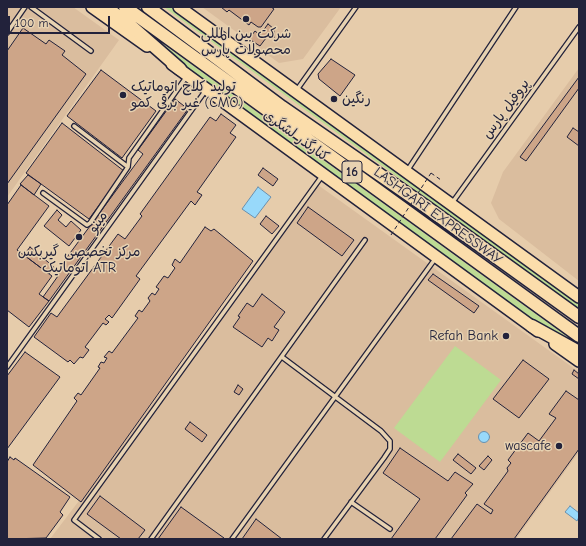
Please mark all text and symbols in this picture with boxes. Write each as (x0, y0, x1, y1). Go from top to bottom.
scale bar (10, 8, 112, 34)
marker: شرکت بین المللی محصولات پارس (241, 14, 251, 24)
text: 100 m (15, 16, 48, 30)
place label: شرکت بین المللی محصولات پارس (201, 26, 291, 58)
street label: پروفیل پارس (479, 76, 533, 142)
place label: تولید کلاچ اتوماتیک غیر برقی کمو (CMO) (131, 79, 243, 112)
marker: تولید کلاچ اتوماتیک غیر برقی کمو (CMO) (118, 90, 128, 100)
place label: رنگین (342, 91, 371, 107)
marker: رنگین (329, 94, 339, 104)
street label: کنارگذر لشگری (260, 107, 332, 165)
road number: 16 (342, 161, 362, 183)
street label: LASHGARI EXPRESSWAY (370, 164, 506, 268)
street label: مینو (84, 208, 112, 236)
marker: مرکز تخصصی گیربکس اتوماتیک ATR (74, 232, 84, 242)
place label: مرکز تخصصی گیربکس اتوماتیک ATR (18, 244, 140, 276)
place label: Refah Bank (429, 328, 498, 344)
marker: Refah Bank (501, 331, 511, 341)
place label: wascafe (505, 438, 551, 454)
marker: wascafe (554, 441, 564, 451)

